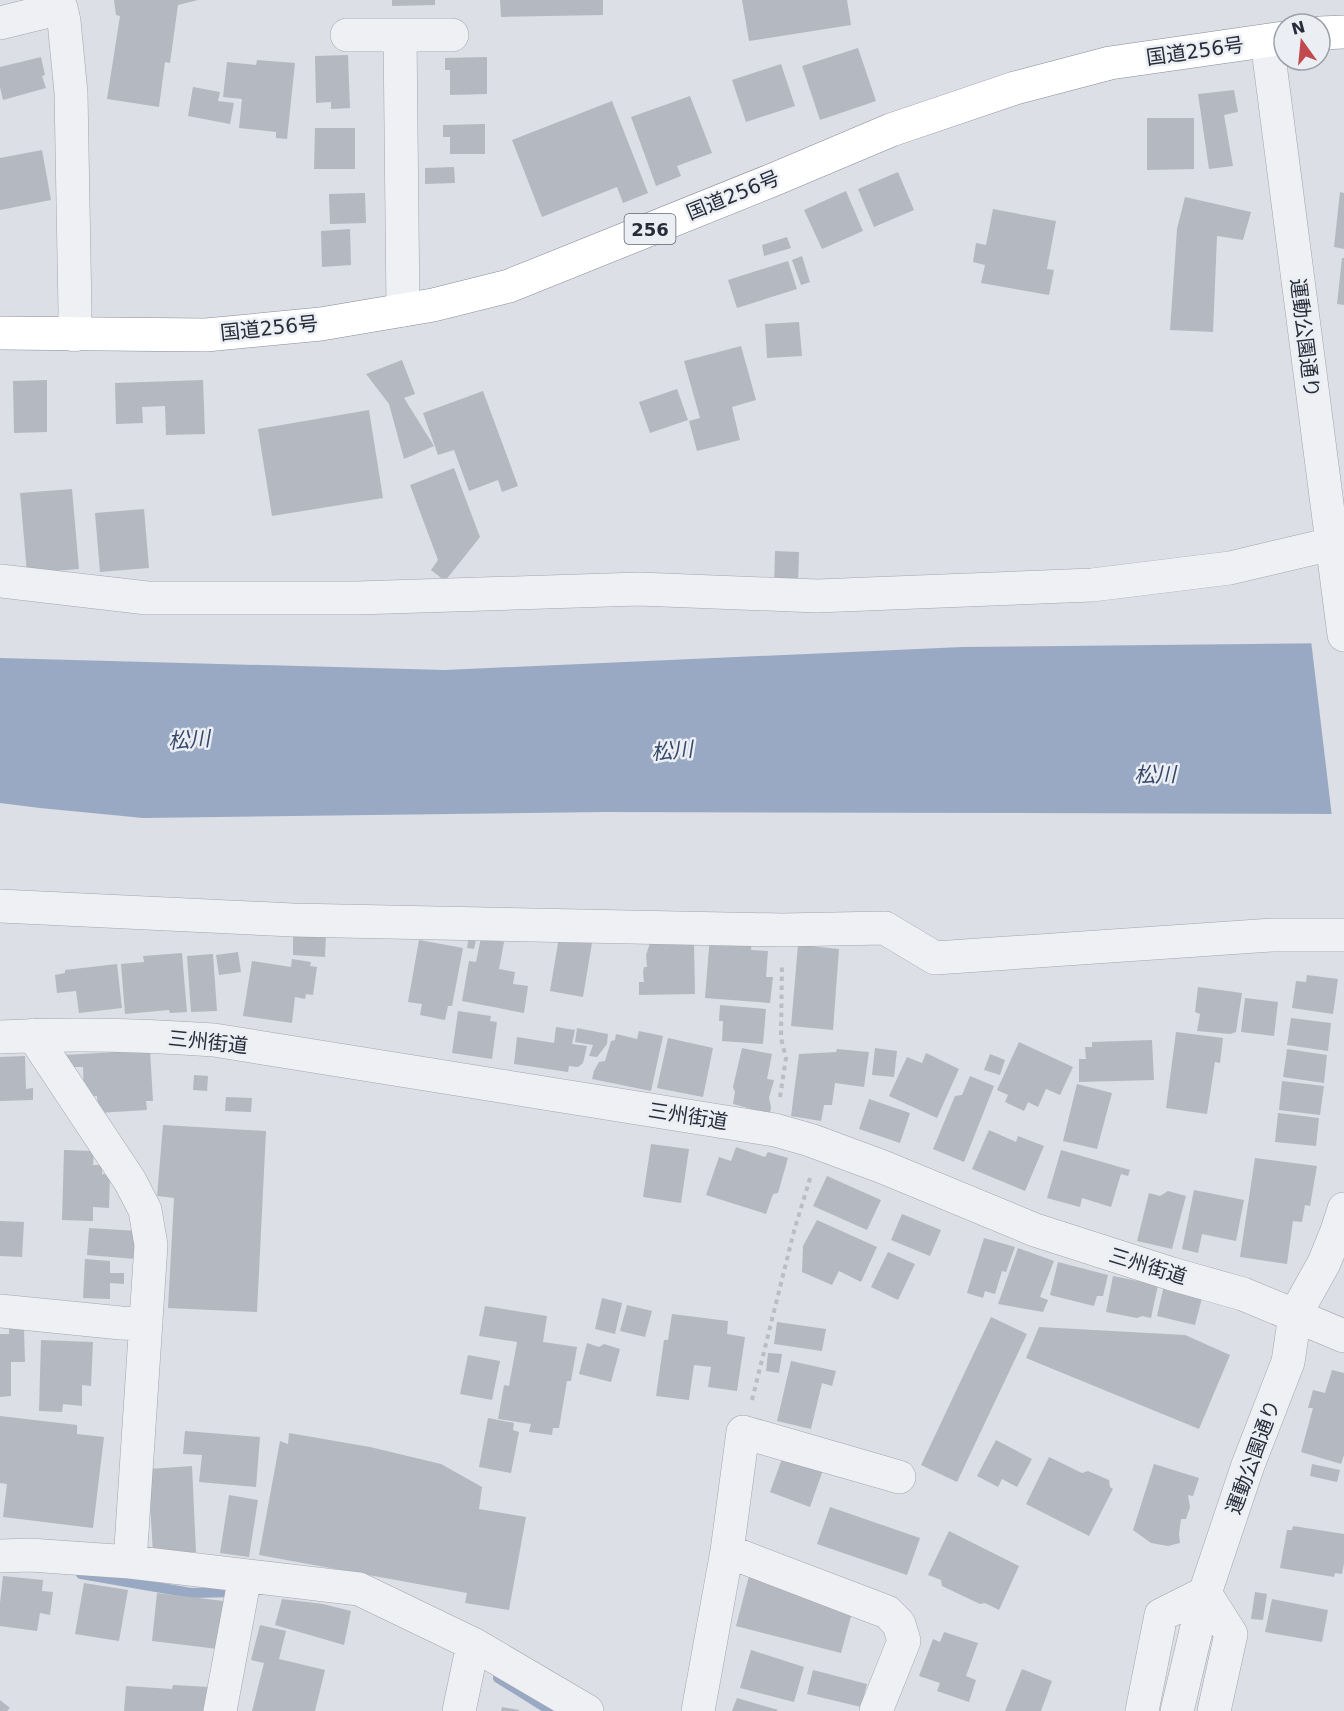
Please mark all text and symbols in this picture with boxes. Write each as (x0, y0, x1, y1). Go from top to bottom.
north arrow (1272, 12, 1332, 72)
text: N (1289, 17, 1307, 39)
street label: 国道256号 (1145, 32, 1245, 70)
street label: 国道256号 (683, 165, 783, 225)
road number: 256 (624, 214, 676, 244)
street label: 運動公園通り (1286, 277, 1324, 399)
street label: 国道256号 (219, 311, 319, 345)
water label: 松川 (167, 726, 213, 753)
water label: 松川 (650, 737, 696, 765)
water label: 松川 (1134, 763, 1178, 787)
street label: 三州街道 (167, 1026, 249, 1058)
street label: 三州街道 (647, 1098, 729, 1134)
street label: 三州街道 (1106, 1243, 1190, 1289)
street label: 運動公園通り (1221, 1397, 1285, 1517)

